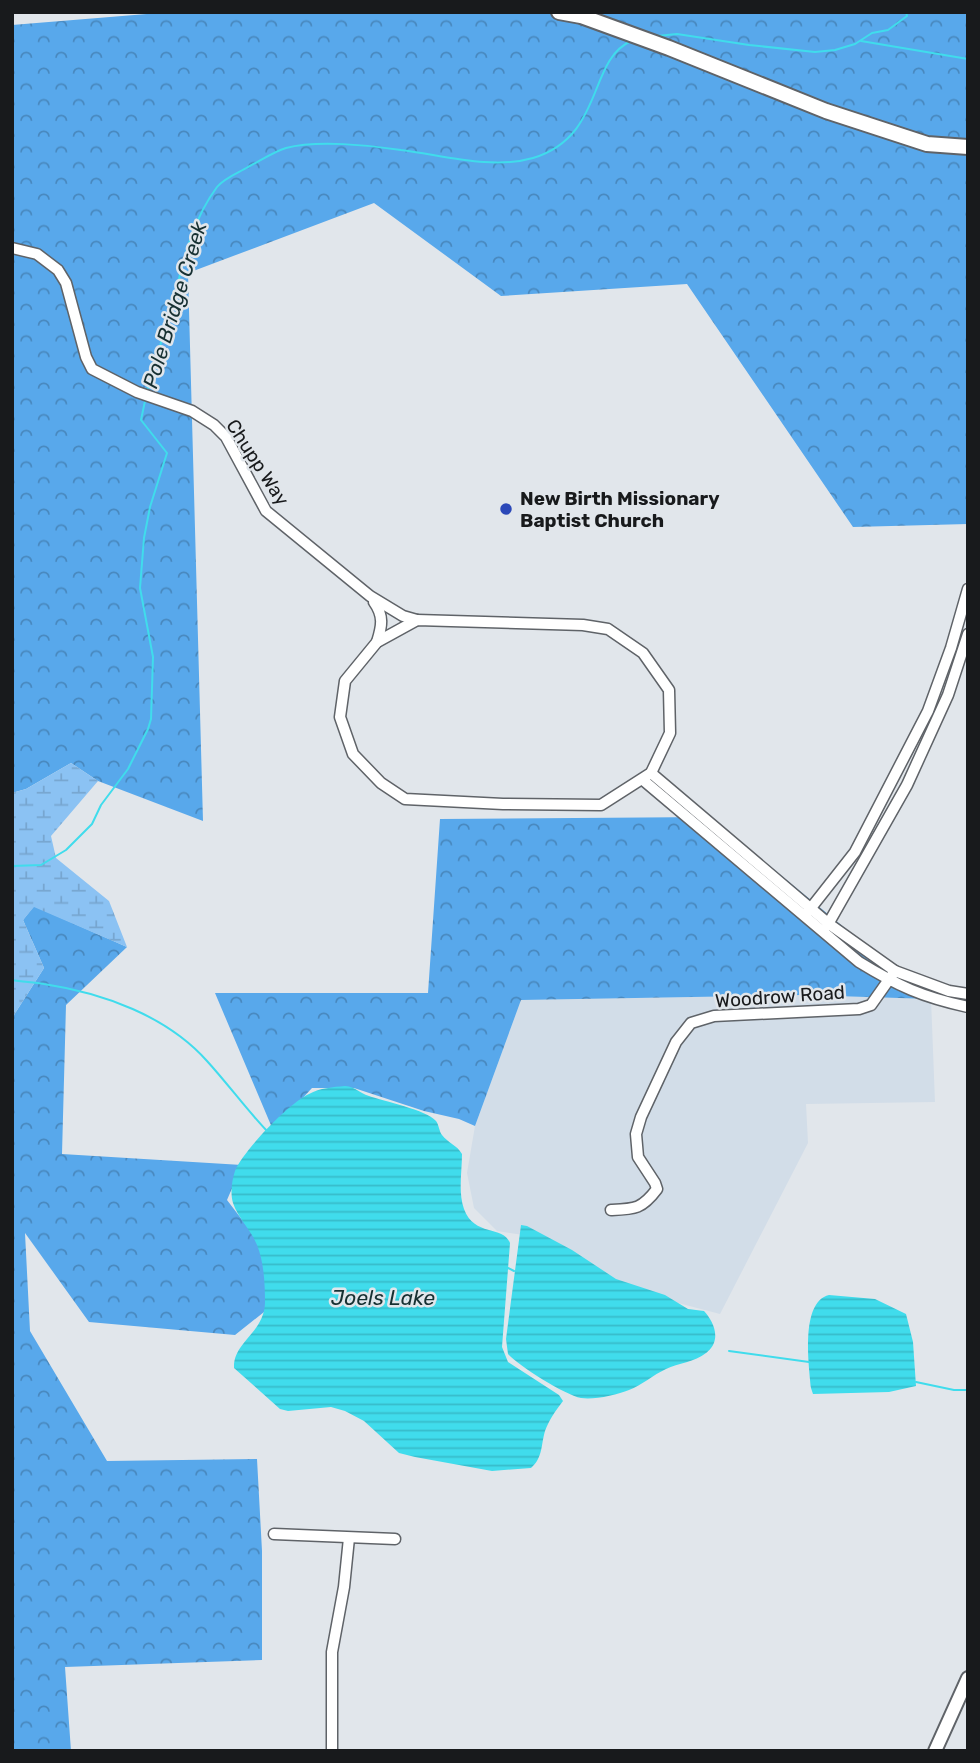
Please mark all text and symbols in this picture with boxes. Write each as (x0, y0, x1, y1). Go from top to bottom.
water label: Pole Bridge Creek (137, 217, 212, 391)
street label: Chupp Way (221, 415, 294, 510)
place label: New Birth Missionary Baptist Church (520, 487, 720, 532)
marker: New Birth Missionary Baptist Church (498, 501, 514, 517)
street label: Woodrow Road (714, 980, 846, 1013)
water label: Joels Lake (331, 1285, 435, 1310)

